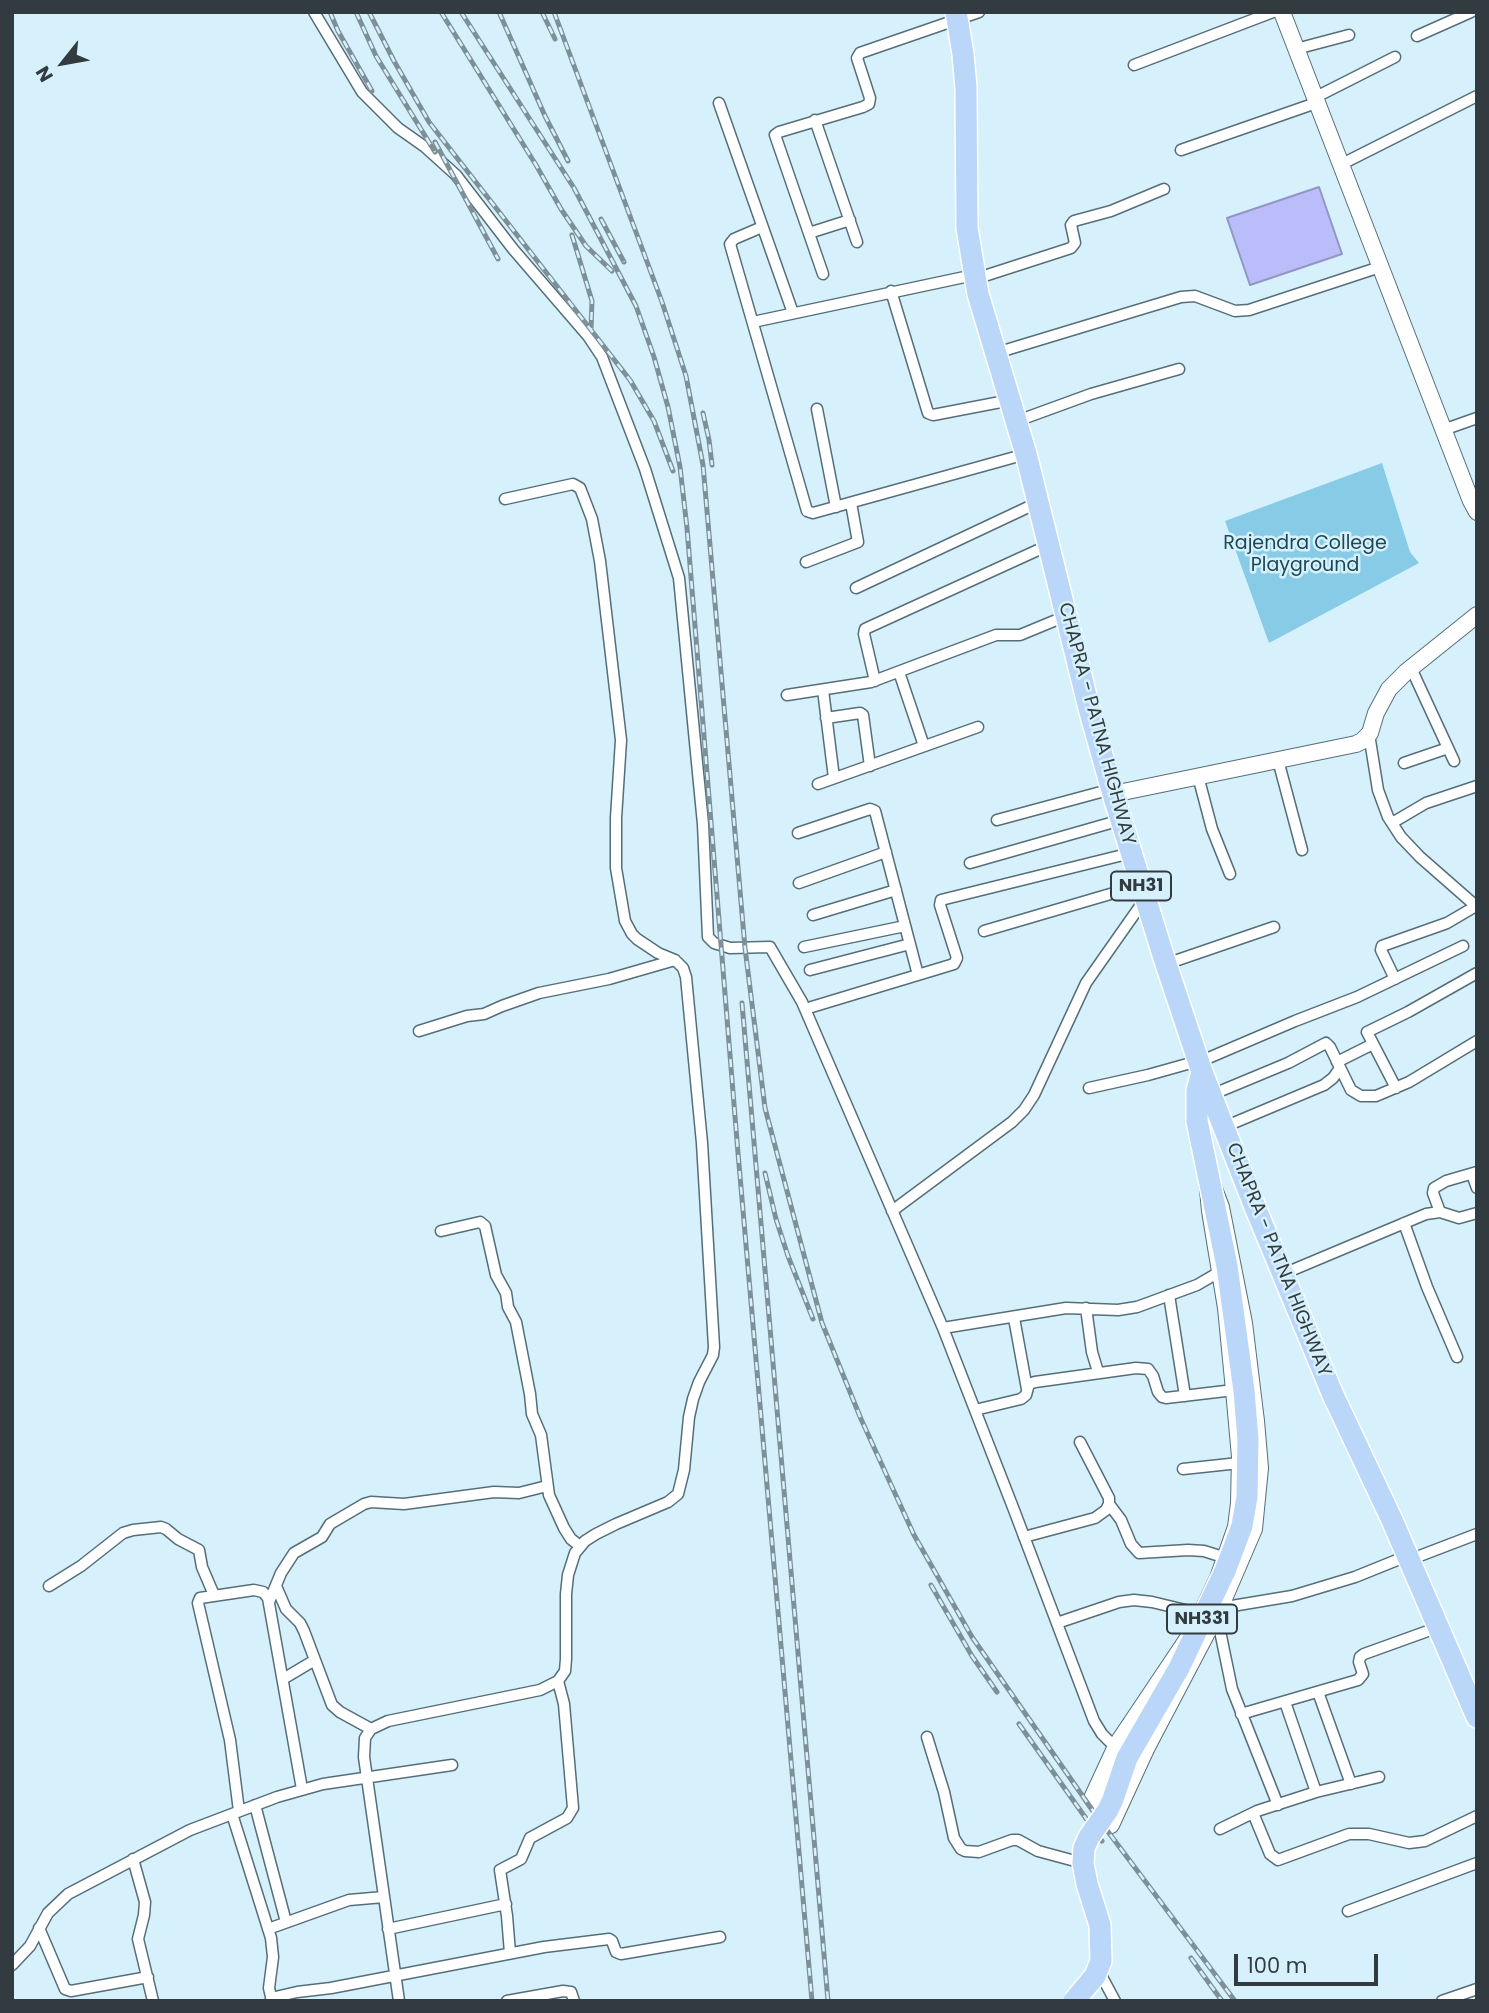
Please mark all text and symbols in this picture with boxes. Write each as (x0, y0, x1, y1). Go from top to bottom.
north arrow (28, 28, 98, 98)
text: N (29, 61, 60, 87)
park label: Rajendra College Playground (1223, 533, 1387, 577)
street label: CHAPRA - PATNA HIGHWAY (1053, 600, 1139, 848)
road number: NH31 (1111, 872, 1171, 900)
street label: CHAPRA - PATNA HIGHWAY (1221, 1140, 1335, 1380)
road number: NH331 (1167, 1604, 1237, 1634)
scale bar (1237, 1940, 1380, 1984)
text: 100 m (1247, 1951, 1307, 1980)

